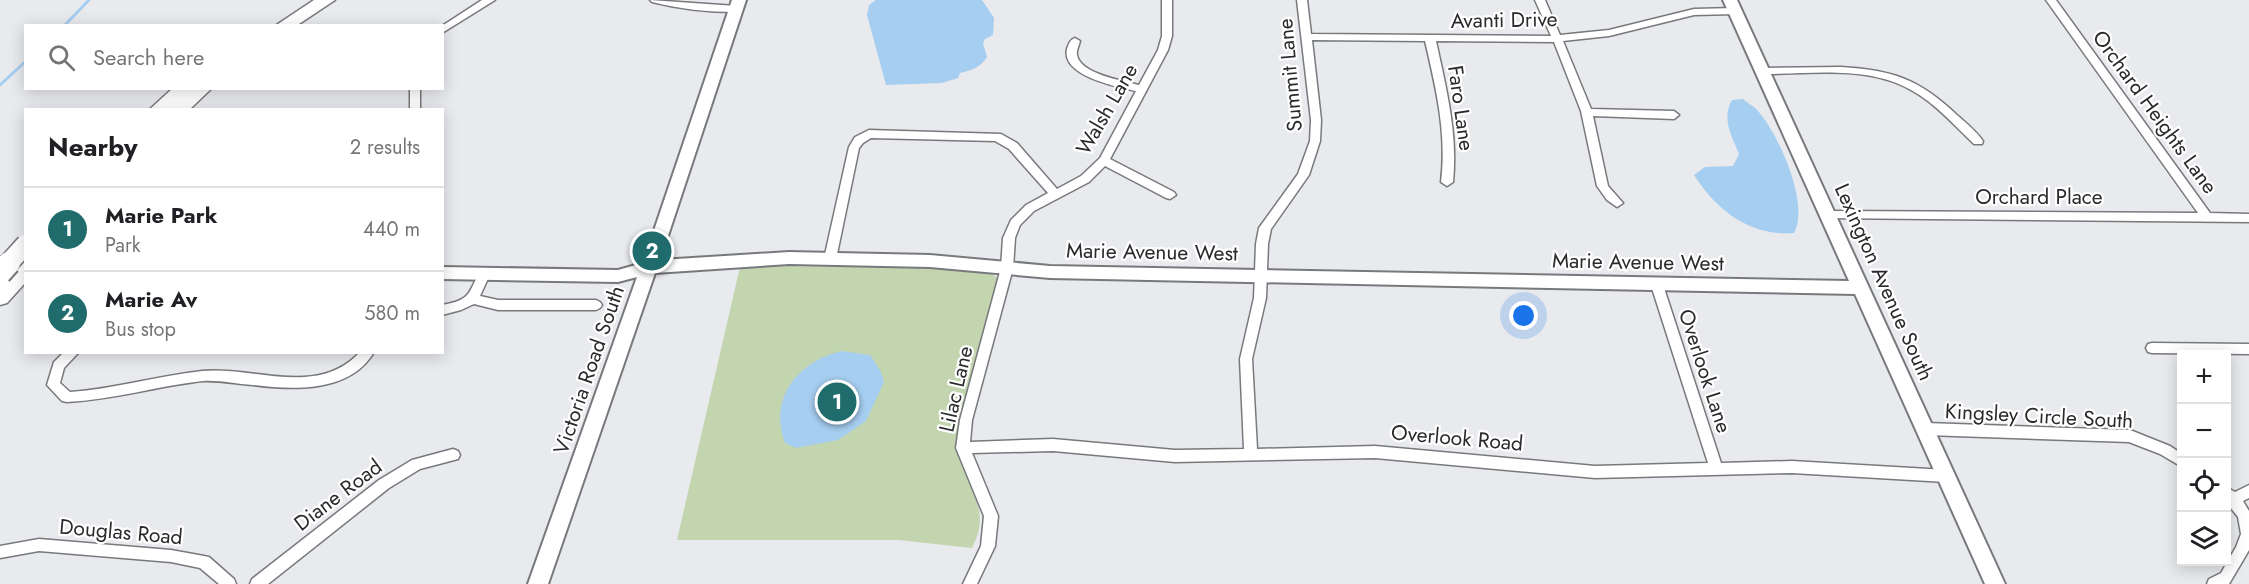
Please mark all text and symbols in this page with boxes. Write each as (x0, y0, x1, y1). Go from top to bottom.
street label: Avanti Drive (1450, 4, 1558, 36)
street label: Summit Lane (1270, 17, 1310, 133)
search box (24, 24, 444, 90)
street label: Orchard Heights Lane (2085, 24, 2225, 200)
icon: search (45, 41, 78, 74)
text: Search here (93, 41, 204, 73)
street label: Walsh Lane (1069, 58, 1145, 160)
street label: Faro Lane (1440, 63, 1482, 153)
text: Nearby (48, 128, 137, 166)
text: 2 results (350, 133, 420, 162)
street label: Lexington Avenue South (1827, 179, 1941, 385)
street label: Orchard Place (1975, 182, 2103, 212)
text: Marie Park (105, 199, 217, 231)
text: 1 (62, 215, 73, 244)
text: 440 m (363, 215, 420, 244)
pin: 2 (632, 228, 672, 274)
text: Park (105, 231, 141, 260)
street label: Marie Avenue West (1066, 236, 1238, 268)
street label: Marie Avenue West (1552, 246, 1724, 278)
street label: Victoria Road South (546, 282, 632, 458)
text: Marie Av (105, 283, 197, 315)
text: 2 (61, 299, 74, 328)
text: 580 m (364, 299, 420, 328)
your location (1509, 301, 1538, 330)
street label: Overlook Lane (1671, 305, 1739, 437)
text: Bus stop (105, 315, 176, 344)
street label: Lilac Lane (932, 343, 981, 435)
map controls (2177, 350, 2231, 566)
button: + (2177, 350, 2231, 404)
pin: 1 (818, 380, 856, 424)
street label: Kingsley Circle South (1944, 396, 2134, 436)
button: − (2177, 404, 2231, 458)
street label: Overlook Road (1390, 417, 1524, 459)
street label: Diane Road (288, 452, 388, 538)
button: locate (2177, 458, 2231, 512)
street label: Douglas Road (58, 512, 184, 552)
button: layers (2177, 512, 2231, 566)

